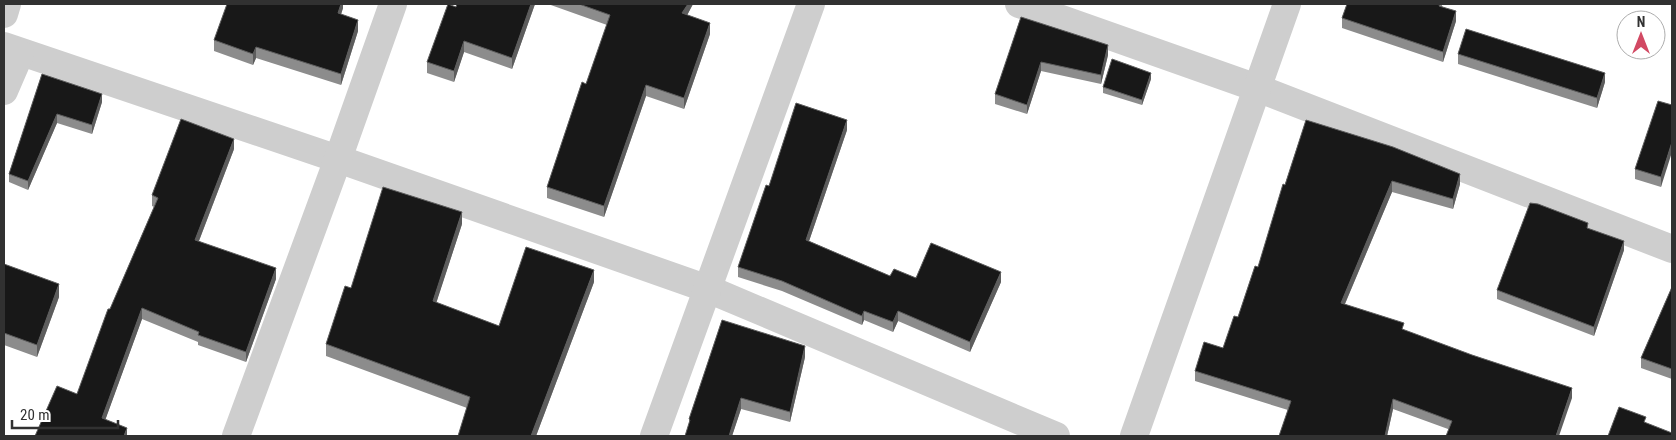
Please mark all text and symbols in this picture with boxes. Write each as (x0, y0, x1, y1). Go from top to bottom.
north arrow (1616, 10, 1666, 60)
text: N (1637, 14, 1645, 30)
scale bar (12, 398, 119, 430)
text: 20 m (20, 406, 50, 424)

